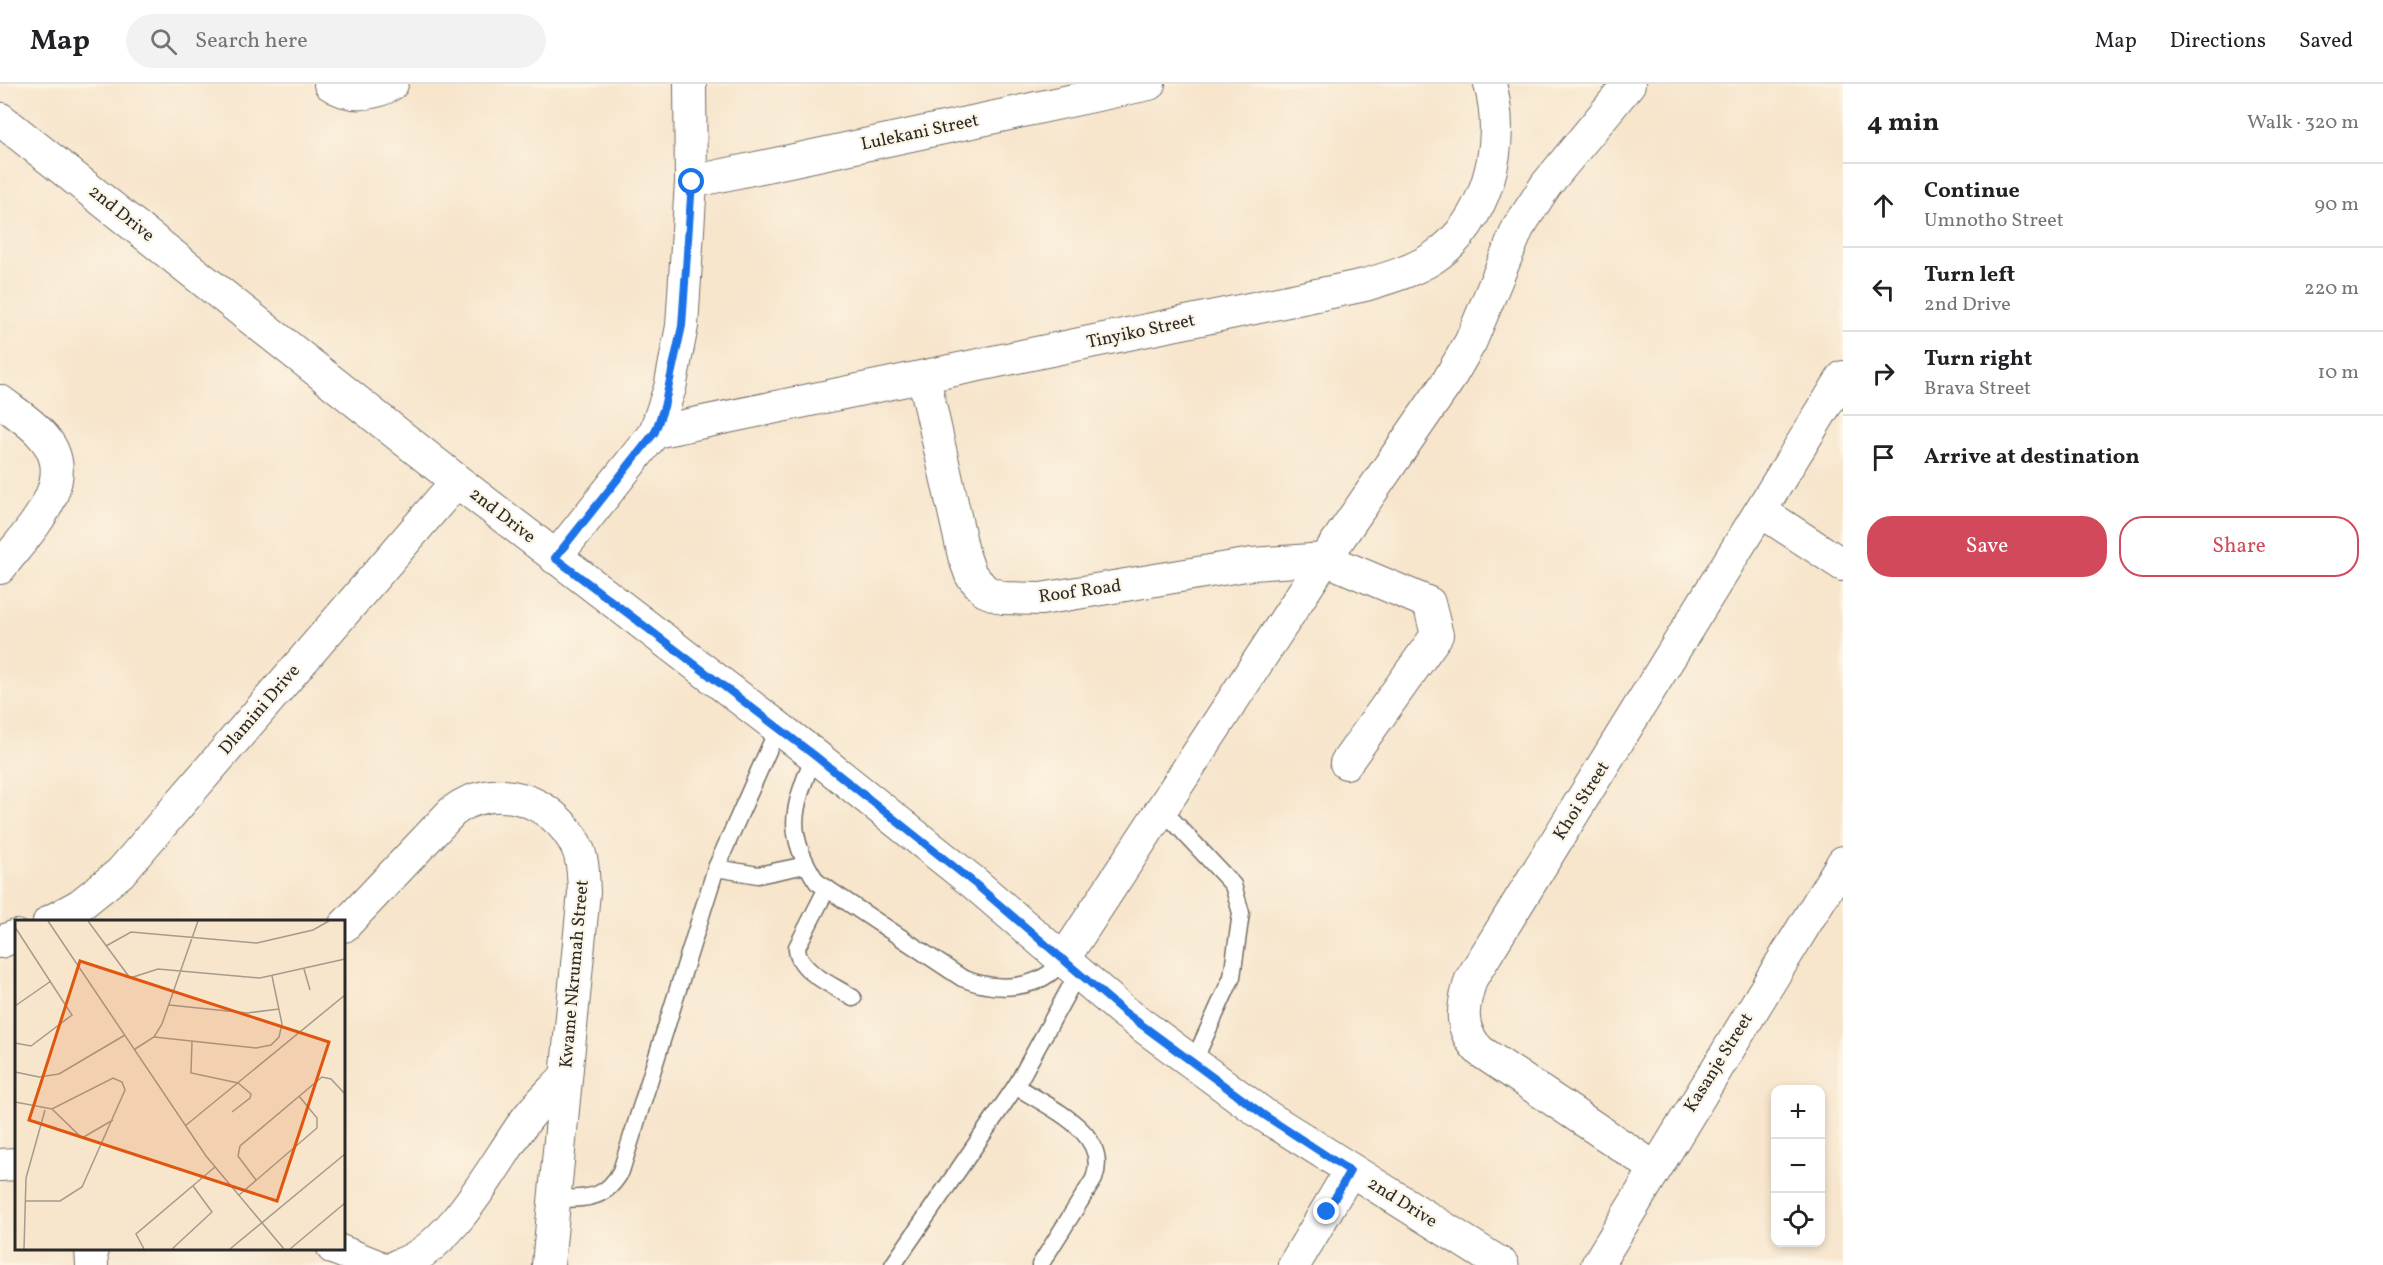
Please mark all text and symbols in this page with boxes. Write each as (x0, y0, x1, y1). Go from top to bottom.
search box (126, 14, 546, 68)
text: Map (30, 22, 90, 61)
icon: search (147, 25, 180, 58)
text: Search here (195, 26, 308, 57)
text: Map (2095, 27, 2137, 56)
text: Directions (2170, 27, 2266, 56)
text: Saved (2299, 27, 2353, 56)
text: 4 min (1867, 105, 1939, 141)
street label: Lulekani Street (859, 108, 981, 158)
text: Walk · 320 m (2247, 109, 2359, 137)
route start (678, 168, 704, 194)
text: Continue (1924, 176, 2020, 207)
street label: 2nd Drive (83, 180, 159, 248)
icon: ahead (1867, 189, 1900, 222)
text: 90 m (2315, 191, 2359, 219)
text: Umnotho Street (1924, 207, 2064, 235)
text: Turn left (1924, 260, 2015, 291)
icon: left (1867, 273, 1900, 306)
text: 220 m (2304, 275, 2359, 303)
text: 2nd Drive (1924, 291, 2011, 319)
street label: Tinyiko Street (1085, 308, 1197, 356)
text: Turn right (1924, 344, 2032, 375)
icon: right (1867, 357, 1900, 390)
text: 10 m (2318, 359, 2359, 387)
text: Brava Street (1924, 375, 2031, 403)
icon: arrive (1867, 441, 1900, 474)
text: Arrive at destination (1924, 442, 2140, 473)
street label: 2nd Drive (464, 482, 540, 550)
button: Save (1867, 516, 2107, 577)
button: Share (2119, 516, 2359, 577)
street label: Roof Road (1037, 574, 1123, 610)
street label: Dlamini Drive (214, 659, 306, 761)
street label: Khoi Street (1548, 757, 1616, 845)
street label: Kwame Nkrumah Street (554, 879, 596, 1069)
inset map (15, 920, 345, 1250)
street label: Kasanje Street (1678, 1008, 1760, 1118)
map controls (1771, 1085, 1825, 1247)
button: + (1771, 1085, 1825, 1139)
button: − (1771, 1139, 1825, 1193)
street label: 2nd Drive (1362, 1172, 1442, 1234)
button: locate (1771, 1193, 1825, 1247)
route end (1313, 1198, 1339, 1224)

